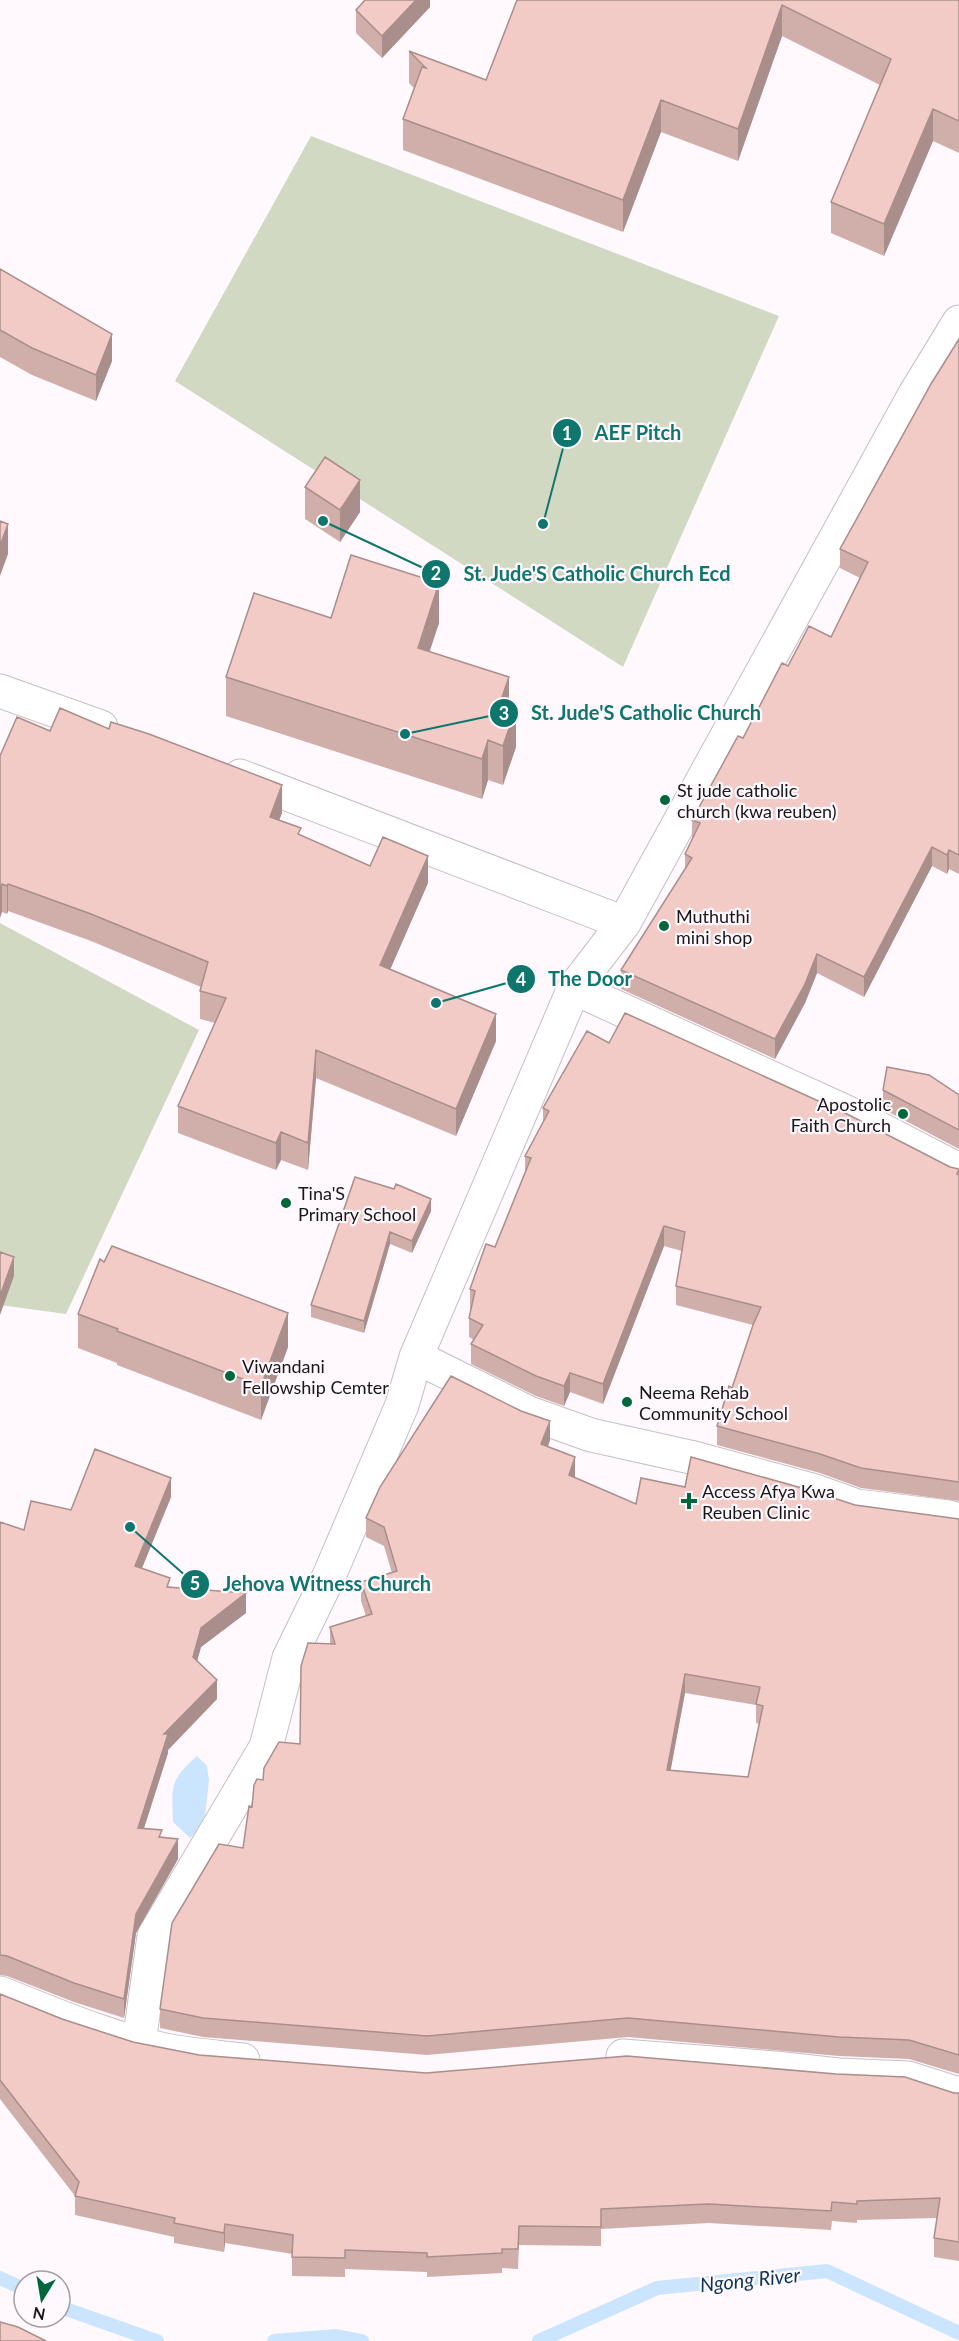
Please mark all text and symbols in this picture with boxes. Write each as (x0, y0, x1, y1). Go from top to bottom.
callout: AEF Pitch (552, 414, 693, 452)
text: AEF Pitch (594, 420, 681, 444)
text: 1 (562, 422, 572, 444)
callout: St. Jude'S Catholic Church Ecd (421, 555, 743, 593)
text: St. Jude'S Catholic Church Ecd (464, 561, 730, 585)
text: 2 (431, 562, 441, 584)
callout: St. Jude'S Catholic Church (489, 694, 773, 732)
text: St. Jude'S Catholic Church (531, 700, 761, 724)
text: 3 (499, 702, 509, 724)
place label: St jude catholic church (kwa reuben) (677, 779, 836, 822)
marker: St jude catholic church (kwa reuben) (658, 793, 672, 807)
place label: Muthuthi mini shop (676, 905, 752, 948)
marker: Muthuthi mini shop (657, 919, 671, 933)
callout: The Door (506, 960, 644, 998)
text: The Door (548, 966, 633, 990)
text: 4 (516, 968, 526, 990)
place label: Apostolic Faith Church (791, 1093, 891, 1136)
marker: Apostolic Faith Church (896, 1107, 910, 1121)
place label: Tina'S Primary School (298, 1182, 416, 1225)
marker: Tina'S Primary School (279, 1196, 293, 1210)
place label: Viwandani Fellowship Cemter (242, 1355, 389, 1398)
marker: Viwandani Fellowship Cemter (223, 1369, 237, 1383)
place label: Neema Rehab Community School (639, 1381, 788, 1424)
marker: Neema Rehab Community School (620, 1395, 634, 1409)
place label: Access Afya Kwa Reuben Clinic (702, 1480, 835, 1523)
marker: Access Afya Kwa Reuben Clinic (680, 1492, 698, 1510)
callout: Jehova Witness Church (180, 1565, 443, 1603)
text: Jehova Witness Church (223, 1571, 431, 1595)
text: 5 (190, 1572, 200, 1594)
water label: Ngong River (699, 2262, 802, 2296)
north arrow (12, 2269, 72, 2329)
text: N (31, 2304, 47, 2325)

